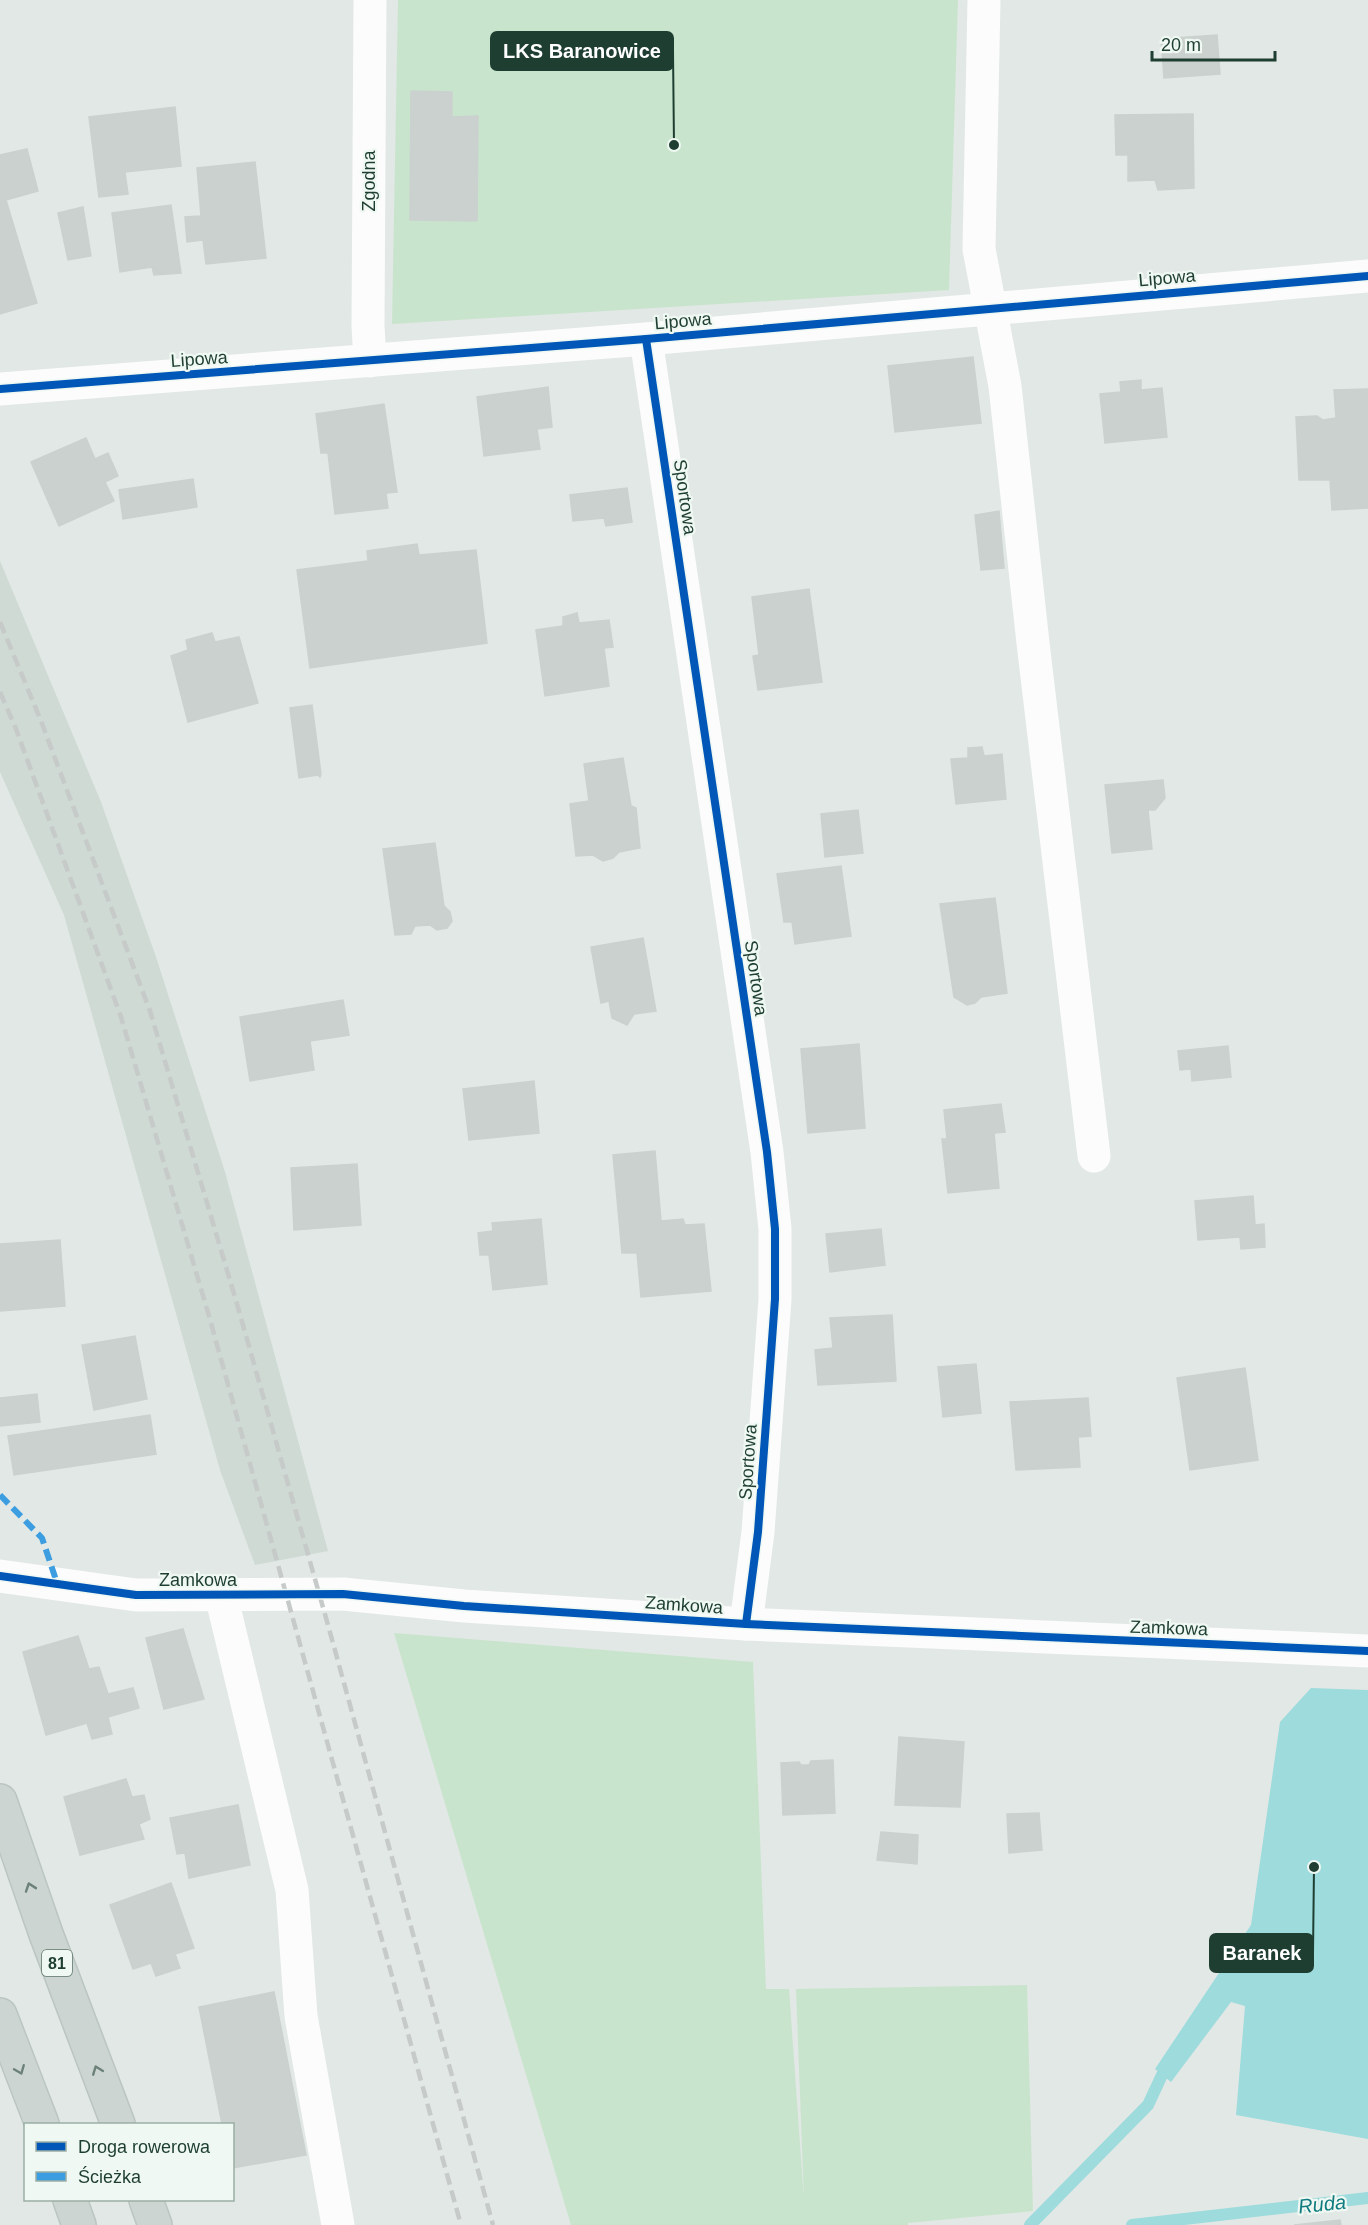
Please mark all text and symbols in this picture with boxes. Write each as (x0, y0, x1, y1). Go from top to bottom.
scale bar (1152, 24, 1275, 62)
callout: LKS Baranowice (491, 32, 673, 70)
text: 20 m (1161, 35, 1201, 55)
text: LKS Baranowice (503, 40, 661, 62)
street label: Zgodna (359, 149, 379, 212)
street label: Lipowa (1138, 265, 1197, 290)
street label: Lipowa (654, 308, 713, 333)
street label: Lipowa (170, 347, 229, 371)
street label: Sportowa (670, 458, 700, 537)
street label: Sportowa (741, 939, 771, 1018)
street label: Sportowa (735, 1422, 761, 1501)
street label: Zamkowa (159, 1570, 238, 1590)
street label: Zamkowa (644, 1592, 725, 1618)
street label: Zamkowa (1130, 1617, 1209, 1639)
one-way arrow (24, 1882, 37, 1893)
callout: Baranek (1210, 1934, 1313, 1972)
text: Baranek (1223, 1942, 1302, 1964)
road number: 81 (42, 1950, 72, 1976)
one-way arrow (13, 2065, 26, 2075)
one-way arrow (92, 2065, 105, 2076)
legend (24, 2123, 234, 2201)
text: Droga rowerowa (78, 2137, 211, 2157)
text: Ścieżka (78, 2166, 142, 2187)
water label: Ruda (1297, 2191, 1347, 2217)

